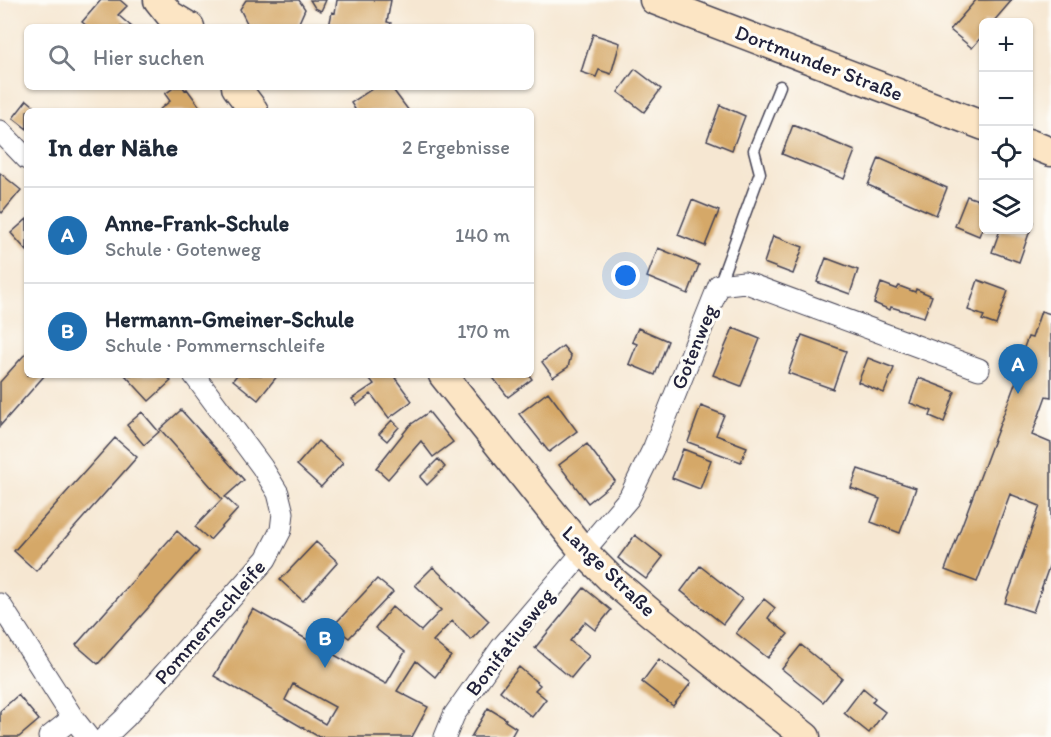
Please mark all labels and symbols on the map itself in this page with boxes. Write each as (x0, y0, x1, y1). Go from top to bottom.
street label: Dortmunder Straße (732, 19, 907, 106)
your location (611, 261, 640, 290)
street label: Gotenweg (665, 300, 722, 393)
pin: A (998, 344, 1038, 394)
street label: Lange Straße (557, 520, 661, 622)
street label: Pommernschleife (149, 554, 270, 689)
street label: Bonifatiusweg (460, 583, 560, 700)
pin: B (306, 618, 344, 668)

